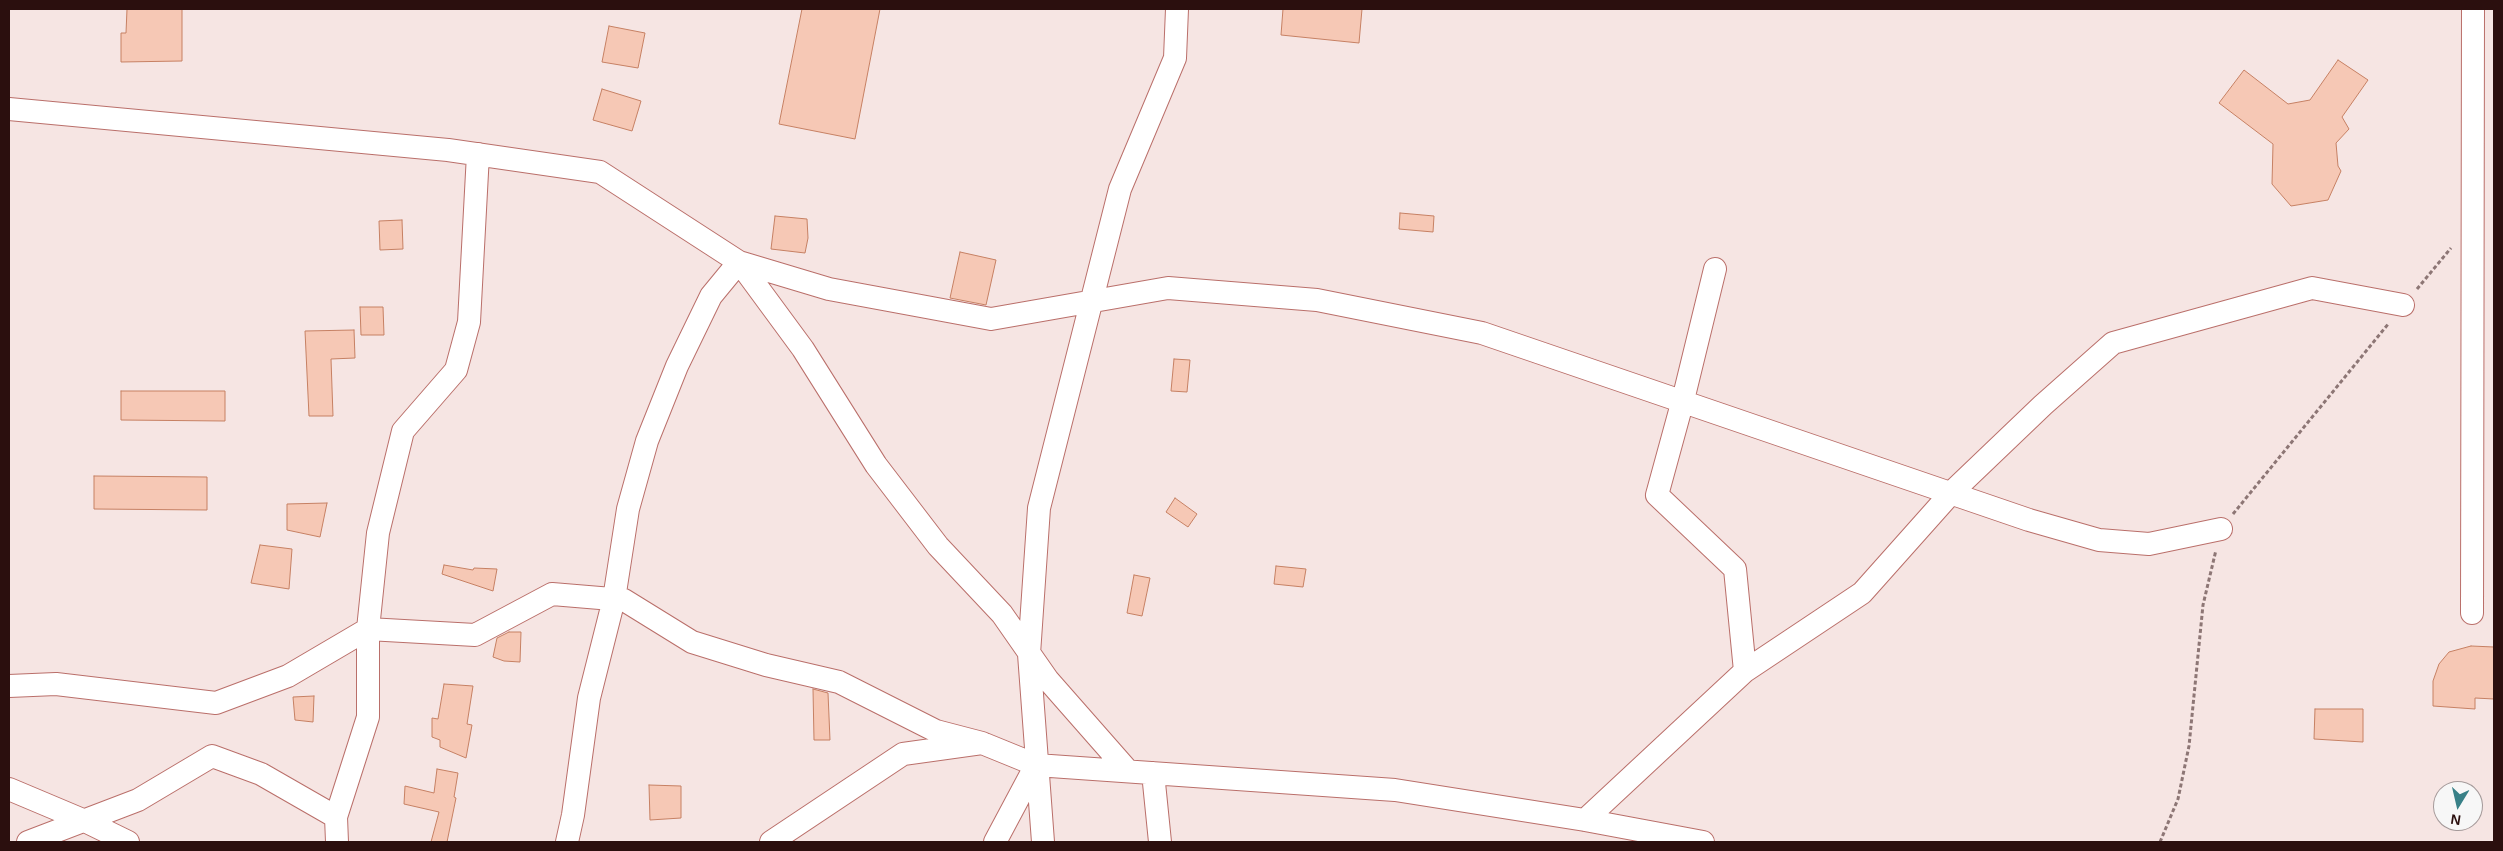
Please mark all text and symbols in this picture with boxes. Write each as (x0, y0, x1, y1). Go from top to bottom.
north arrow (2433, 781, 2483, 831)
text: N (2450, 811, 2462, 829)

